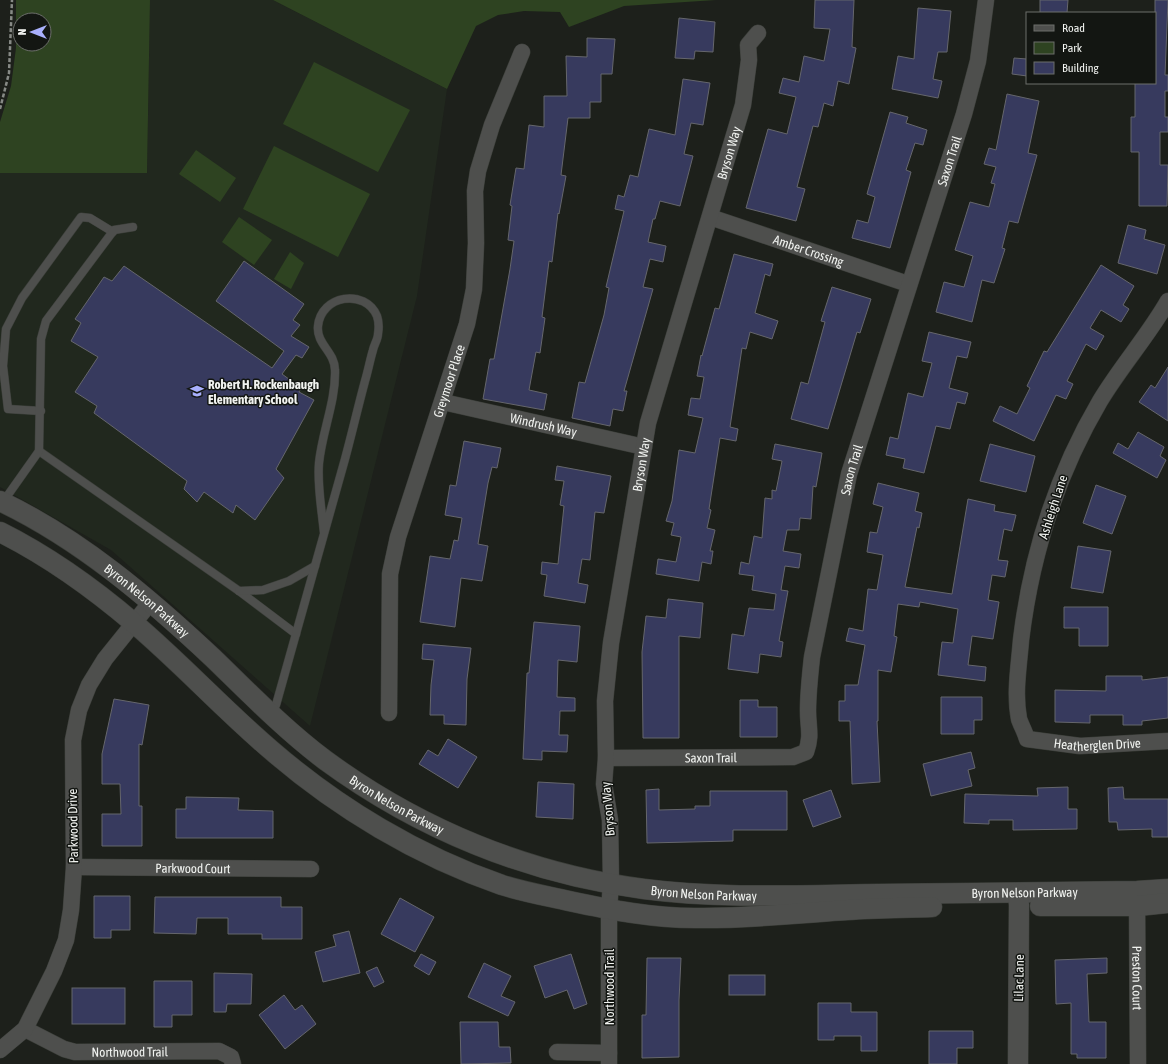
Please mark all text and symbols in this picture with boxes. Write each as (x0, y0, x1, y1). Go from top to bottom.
north arrow (12, 12, 52, 52)
legend (1026, 12, 1156, 84)
text: Road (1062, 21, 1085, 35)
text: N (16, 29, 28, 35)
text: Park (1062, 41, 1083, 55)
text: Building (1062, 61, 1100, 75)
street label: Bryson Way (714, 124, 744, 181)
street label: Saxon Trail (934, 133, 964, 188)
street label: Amber Crossing (771, 231, 846, 269)
street label: Greymoor Place (430, 342, 467, 419)
place label: Robert H. Rockenbaugh Elementary School (208, 377, 319, 407)
school or university icon: Robert H. Rockenbaugh Elementary School (189, 383, 205, 399)
street label: Windrush Way (509, 410, 579, 439)
street label: Bryson Way (629, 436, 653, 493)
street label: Saxon Trail (837, 442, 866, 496)
street label: Ashleigh Lane (1036, 473, 1070, 541)
street label: Byron Nelson Parkway (102, 560, 193, 641)
street label: Heatherglen Drive (1053, 735, 1141, 754)
street label: Saxon Trail (685, 750, 738, 765)
street label: Byron Nelson Parkway (347, 772, 447, 837)
street label: Bryson Way (598, 781, 618, 837)
street label: Parkwood Drive (65, 788, 81, 864)
street label: Parkwood Court (155, 860, 231, 876)
street label: Byron Nelson Parkway (650, 882, 758, 903)
street label: Byron Nelson Parkway (971, 884, 1078, 900)
street label: Preston Court (1130, 946, 1145, 1010)
street label: Northwood Trail (602, 948, 617, 1025)
street label: Lilac Lane (1011, 954, 1027, 1002)
street label: Northwood Trail (91, 1044, 169, 1059)

